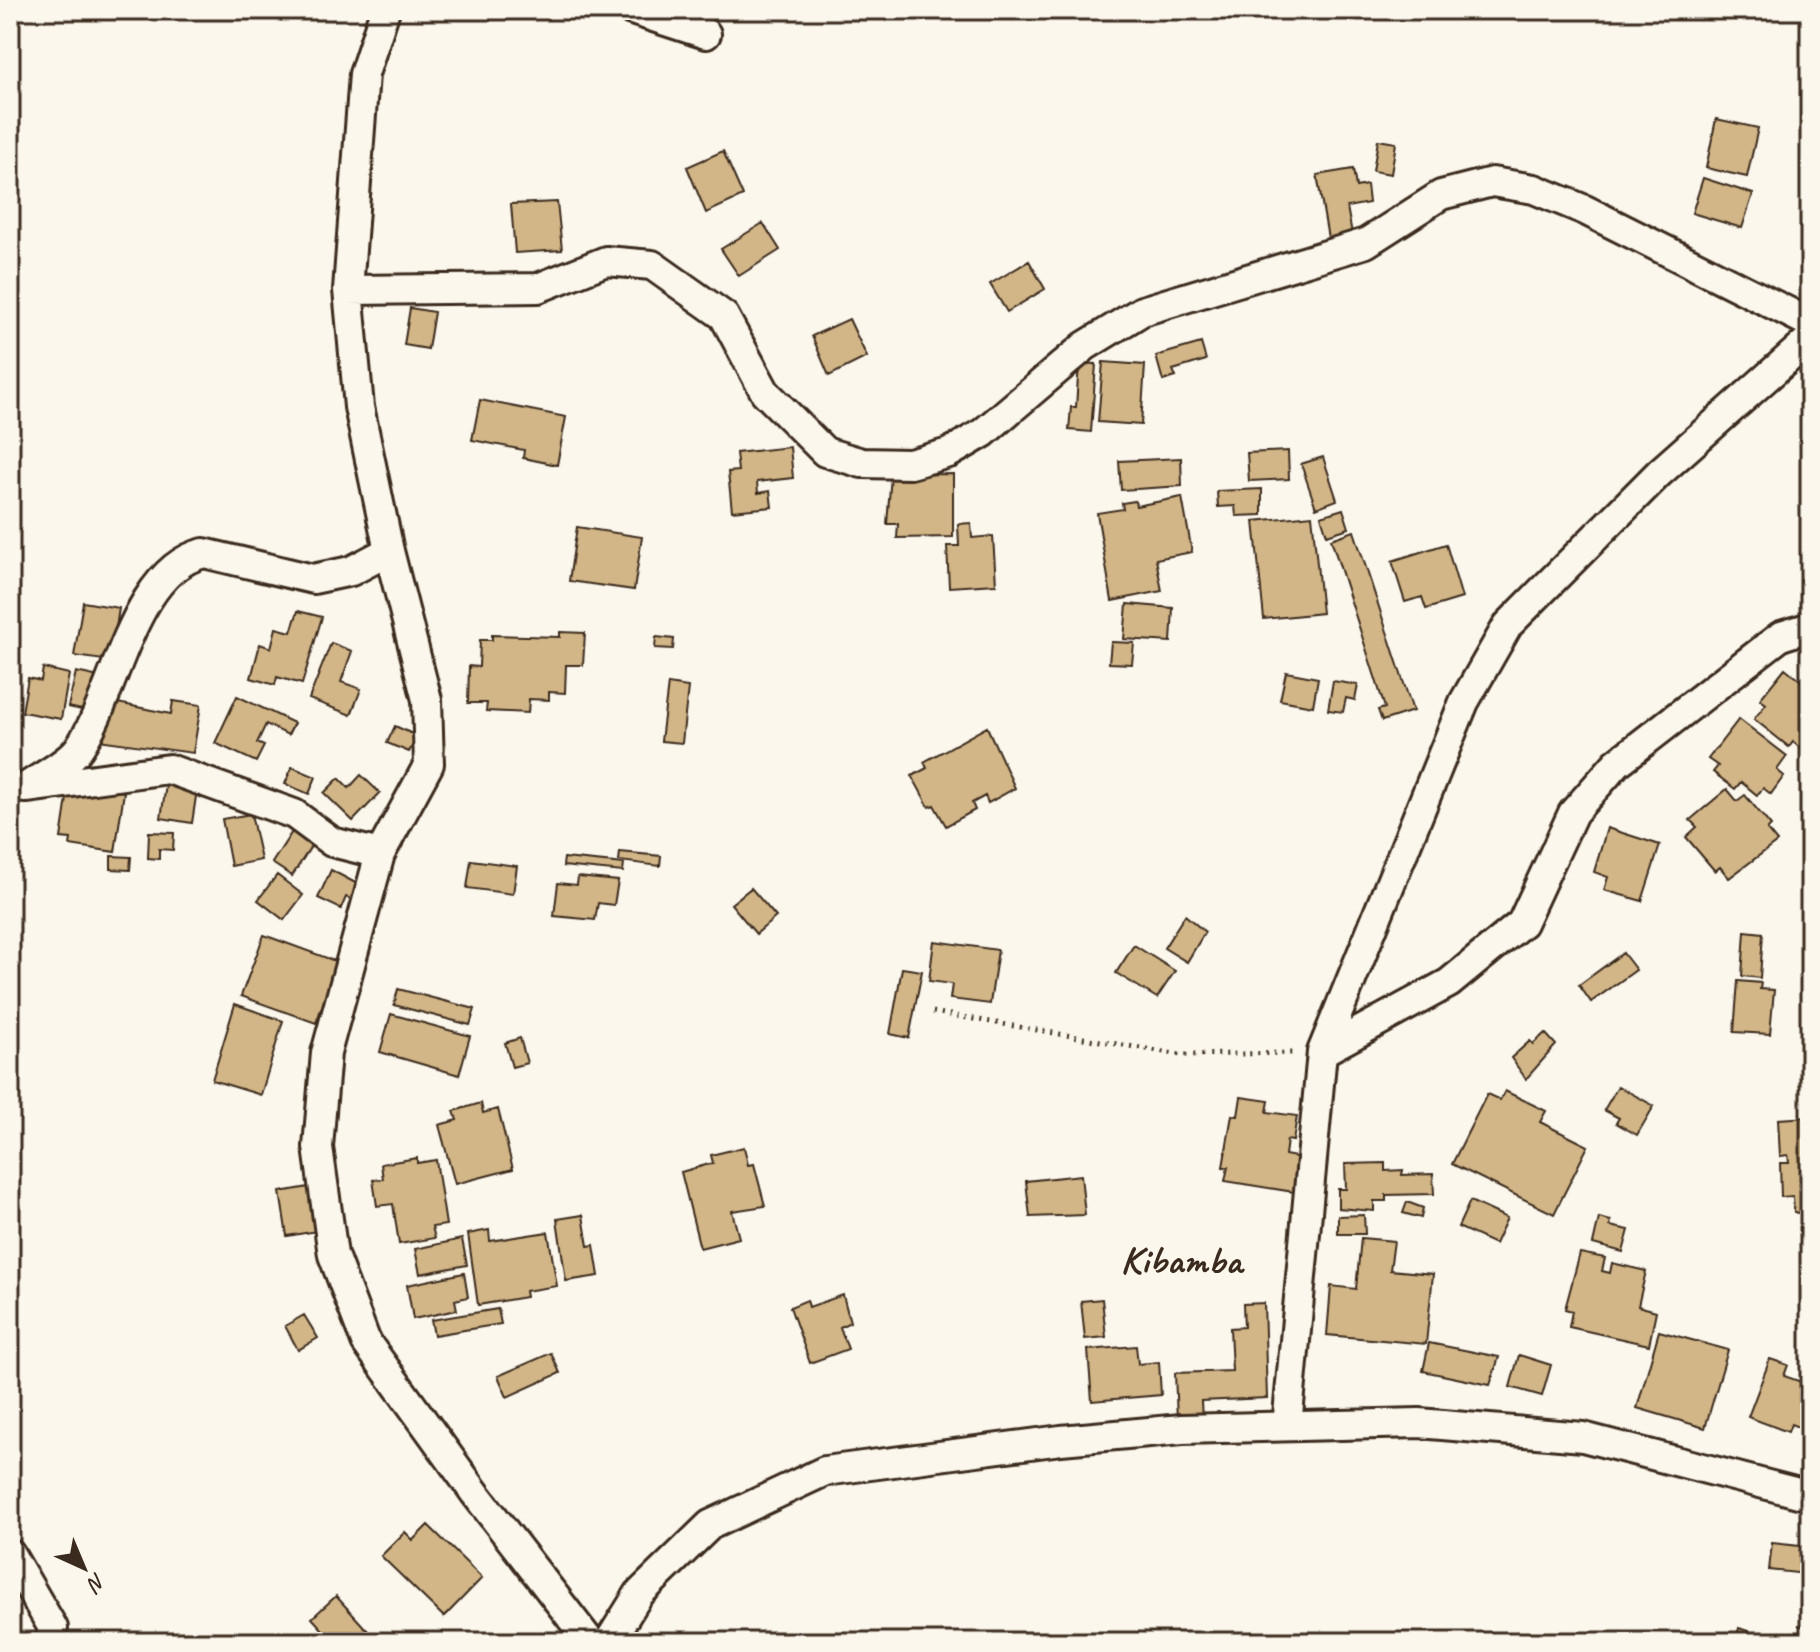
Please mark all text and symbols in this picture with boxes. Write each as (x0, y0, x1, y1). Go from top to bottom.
district label: Kibamba (1120, 1235, 1245, 1285)
north arrow (44, 1528, 124, 1608)
text: N (80, 1567, 112, 1599)

